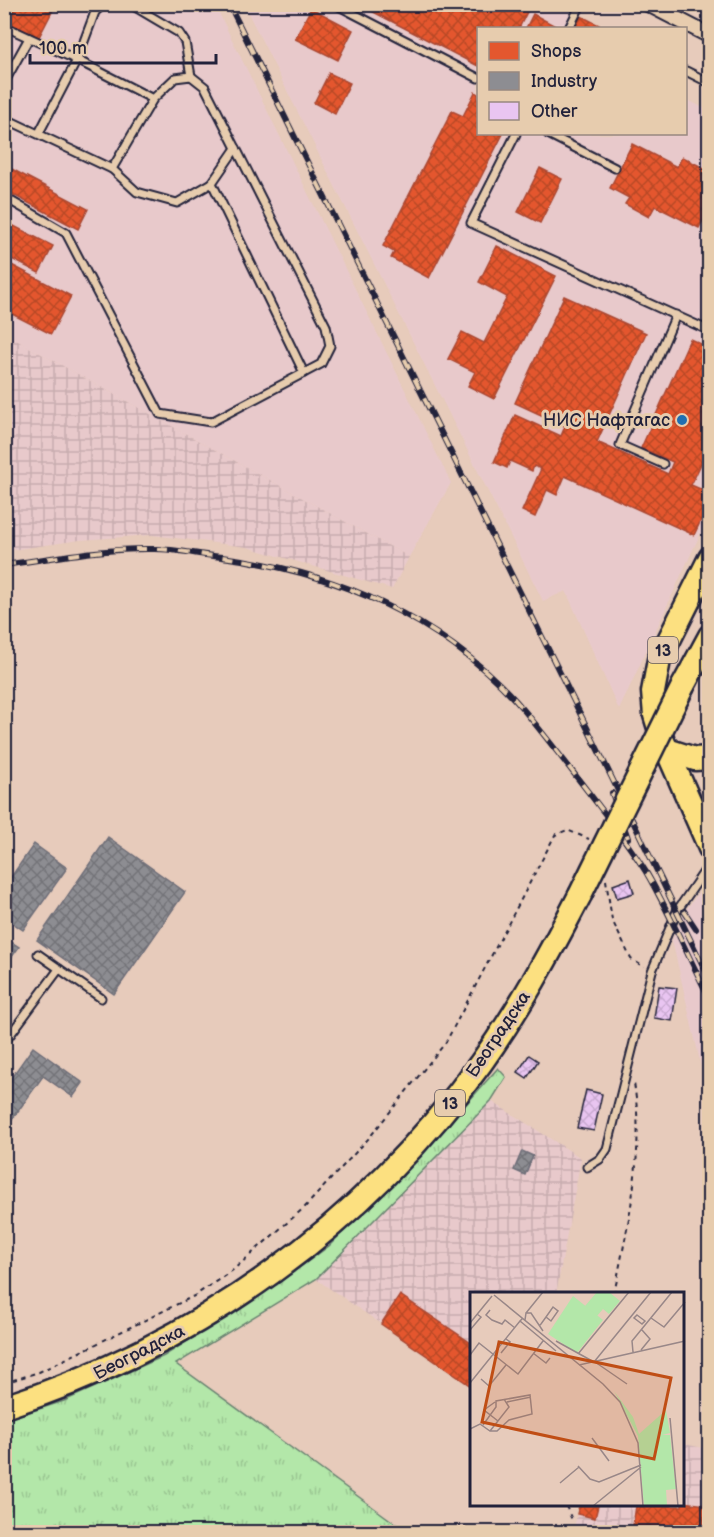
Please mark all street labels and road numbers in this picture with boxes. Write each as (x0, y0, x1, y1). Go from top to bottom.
road number: 13 (648, 637, 678, 663)
street label: Београдска (462, 987, 535, 1081)
road number: 13 (435, 1090, 465, 1116)
street label: Београдска (90, 1320, 189, 1384)

